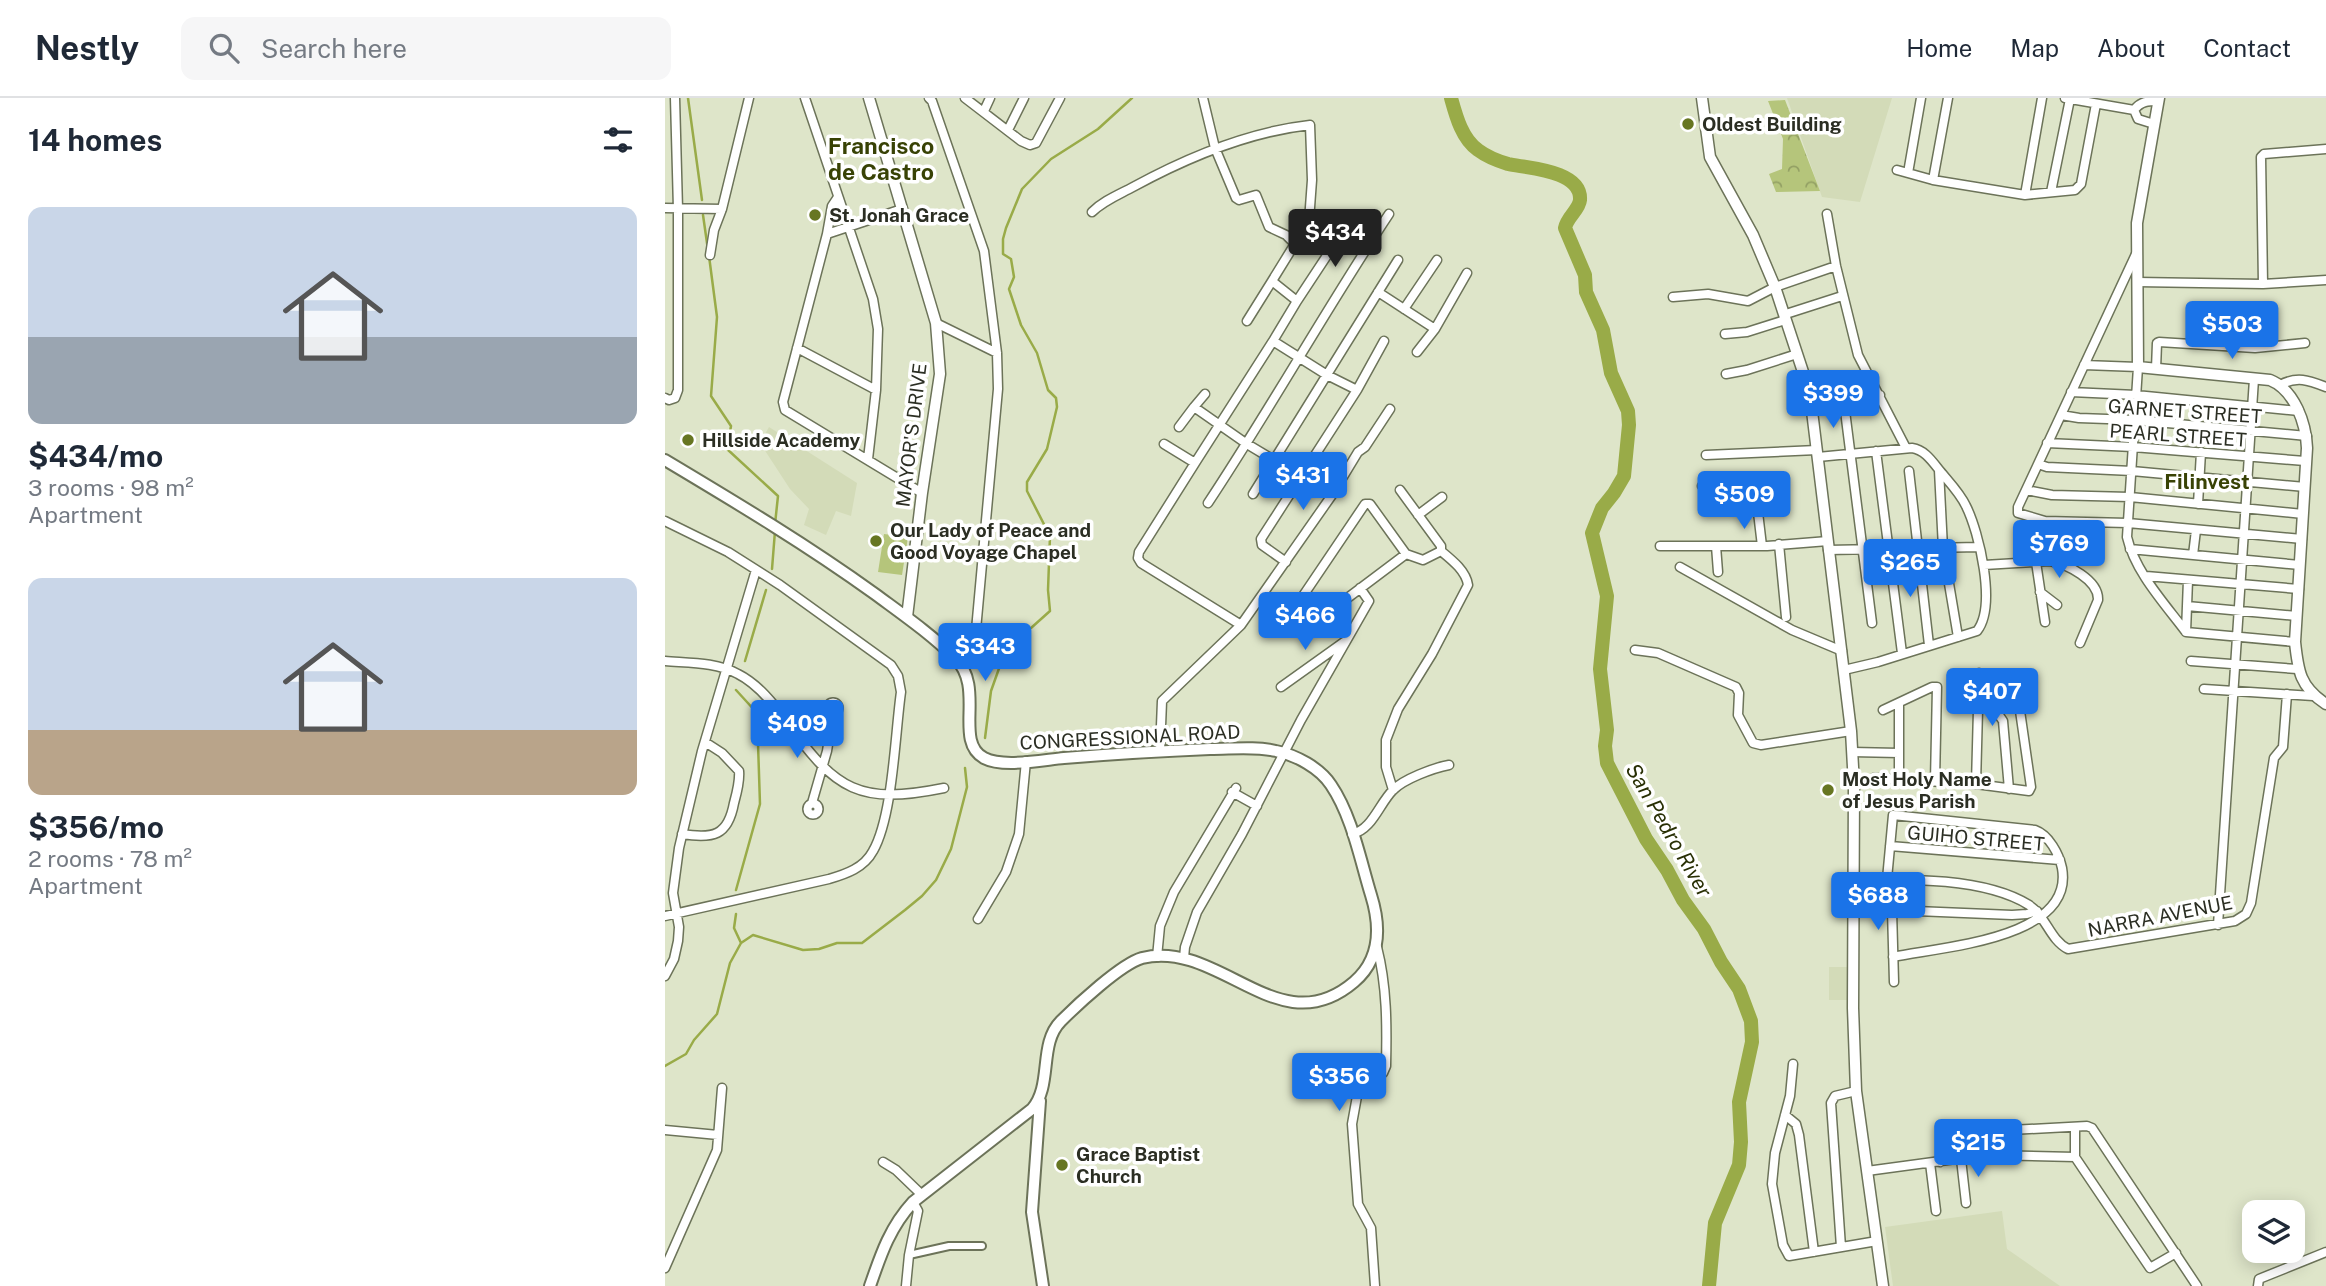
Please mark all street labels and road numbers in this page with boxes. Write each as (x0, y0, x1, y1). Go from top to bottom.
street label: MAYOR'S DRIVE (891, 362, 931, 508)
street label: GARNET STREET (2107, 395, 2263, 427)
street label: PEARL STREET (2109, 419, 2247, 451)
street label: CONGRESSIONAL ROAD (1019, 720, 1241, 754)
street label: GUIHO STREET (1907, 821, 2045, 855)
street label: NARRA AVENUE (2086, 891, 2234, 941)

